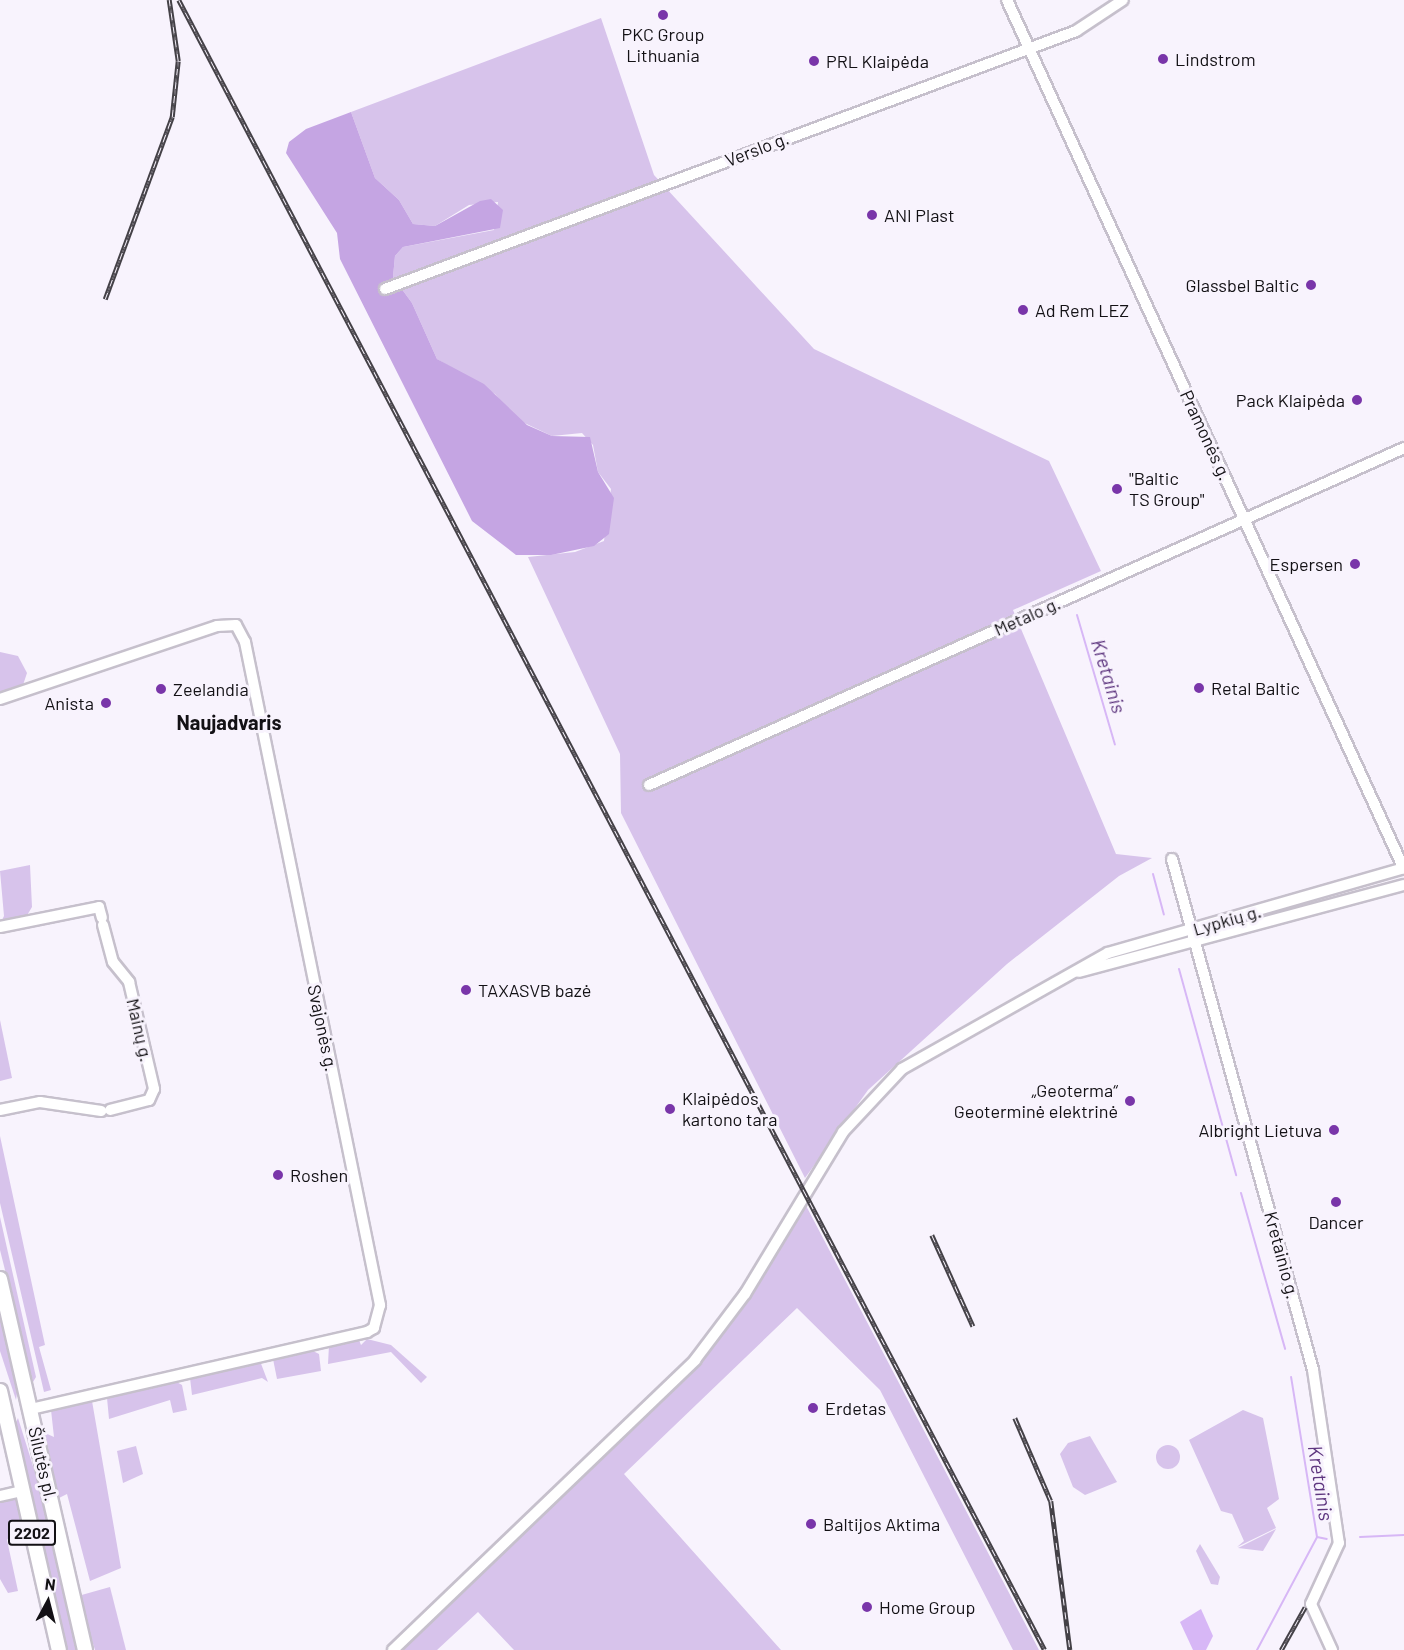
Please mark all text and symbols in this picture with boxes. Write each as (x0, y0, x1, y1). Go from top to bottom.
marker: PKC Group Lithuania (656, 8, 670, 22)
place label: PKC Group Lithuania (622, 24, 704, 66)
place label: Lindstrom (1175, 48, 1256, 70)
place label: PRL Klaipėda (826, 50, 929, 72)
marker: Lindstrom (1156, 52, 1170, 66)
marker: PRL Klaipėda (807, 54, 821, 68)
street label: Verslo g. (722, 127, 792, 171)
place label: ANI Plast (884, 204, 955, 226)
marker: ANI Plast (865, 208, 879, 222)
place label: Glassbel Baltic (1186, 274, 1299, 296)
marker: Glassbel Baltic (1304, 278, 1318, 292)
place label: Ad Rem LEZ (1035, 299, 1129, 321)
marker: Ad Rem LEZ (1016, 303, 1030, 317)
street label: Pramonės g. (1176, 387, 1236, 483)
place label: Pack Klaipėda (1236, 389, 1345, 411)
marker: Pack Klaipėda (1350, 393, 1364, 407)
place label: "Baltic TS Group" (1129, 468, 1204, 510)
marker: "Baltic TS Group" (1110, 482, 1124, 496)
place label: Espersen (1270, 553, 1343, 575)
marker: Espersen (1348, 557, 1362, 571)
street label: Metalo g. (991, 592, 1063, 640)
water label: Kretainis (1086, 636, 1132, 716)
place label: Retal Baltic (1211, 677, 1300, 699)
place label: Zeelandia (173, 678, 249, 700)
marker: Retal Baltic (1192, 681, 1206, 695)
marker: Zeelandia (154, 682, 168, 696)
place label: Anista (44, 692, 94, 714)
marker: Anista (99, 696, 113, 710)
district label: Naujadvaris (177, 710, 281, 734)
street label: Lypkių g. (1190, 900, 1264, 940)
place label: TAXASVB bazė (478, 979, 591, 1001)
street label: Svajonės g. (303, 983, 343, 1073)
marker: TAXASVB bazė (459, 983, 473, 997)
street label: Mainų g. (122, 996, 158, 1064)
place label: „Geoterma“ Geoterminė elektrinė (954, 1080, 1118, 1122)
place label: Klaipėdos kartono tara (682, 1088, 777, 1130)
marker: „Geoterma“ Geoterminė elektrinė (1123, 1094, 1137, 1108)
marker: Klaipėdos kartono tara (663, 1102, 677, 1116)
place label: Albright Lietuva (1198, 1119, 1322, 1141)
marker: Albright Lietuva (1327, 1123, 1341, 1137)
place label: Roshen (290, 1164, 348, 1186)
marker: Roshen (271, 1168, 285, 1182)
marker: Dancer (1329, 1195, 1343, 1209)
street label: Kretainio g. (1260, 1209, 1304, 1301)
place label: Dancer (1308, 1211, 1364, 1233)
place label: Erdetas (825, 1397, 886, 1419)
marker: Erdetas (806, 1401, 820, 1415)
street label: Šilutės pl. (24, 1425, 62, 1503)
water label: Kretainis (1303, 1443, 1339, 1523)
place label: Baltijos Aktima (823, 1513, 940, 1535)
marker: Baltijos Aktima (804, 1517, 818, 1531)
road number: 2202 (8, 1520, 56, 1546)
north arrow (18, 1572, 78, 1632)
text: N (44, 1574, 57, 1594)
place label: Home Group (879, 1596, 975, 1618)
marker: Home Group (860, 1600, 874, 1614)

